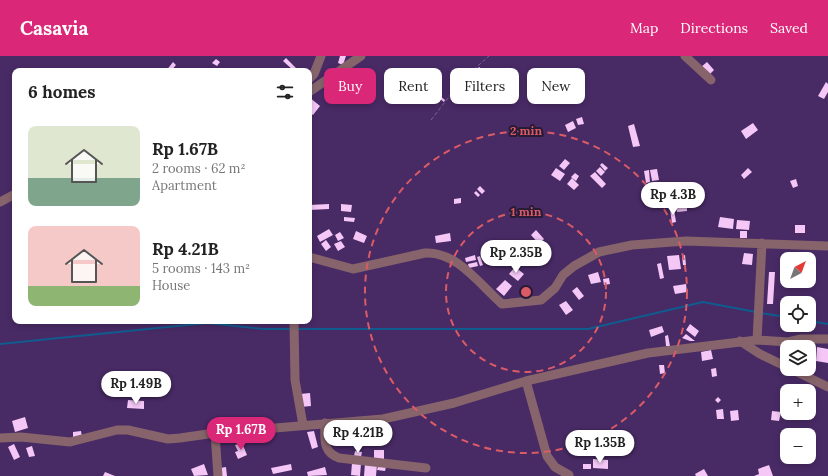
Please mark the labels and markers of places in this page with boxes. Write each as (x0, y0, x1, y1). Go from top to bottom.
pin: Rp 4.3B (636, 182, 710, 216)
pin: Rp 2.35B (475, 240, 557, 274)
centre of rings (519, 285, 533, 299)
pin: Rp 1.49B (95, 371, 177, 405)
pin: Rp 1.67B (200, 417, 282, 451)
pin: Rp 4.21B (317, 420, 399, 454)
pin: Rp 1.35B (559, 430, 641, 464)

